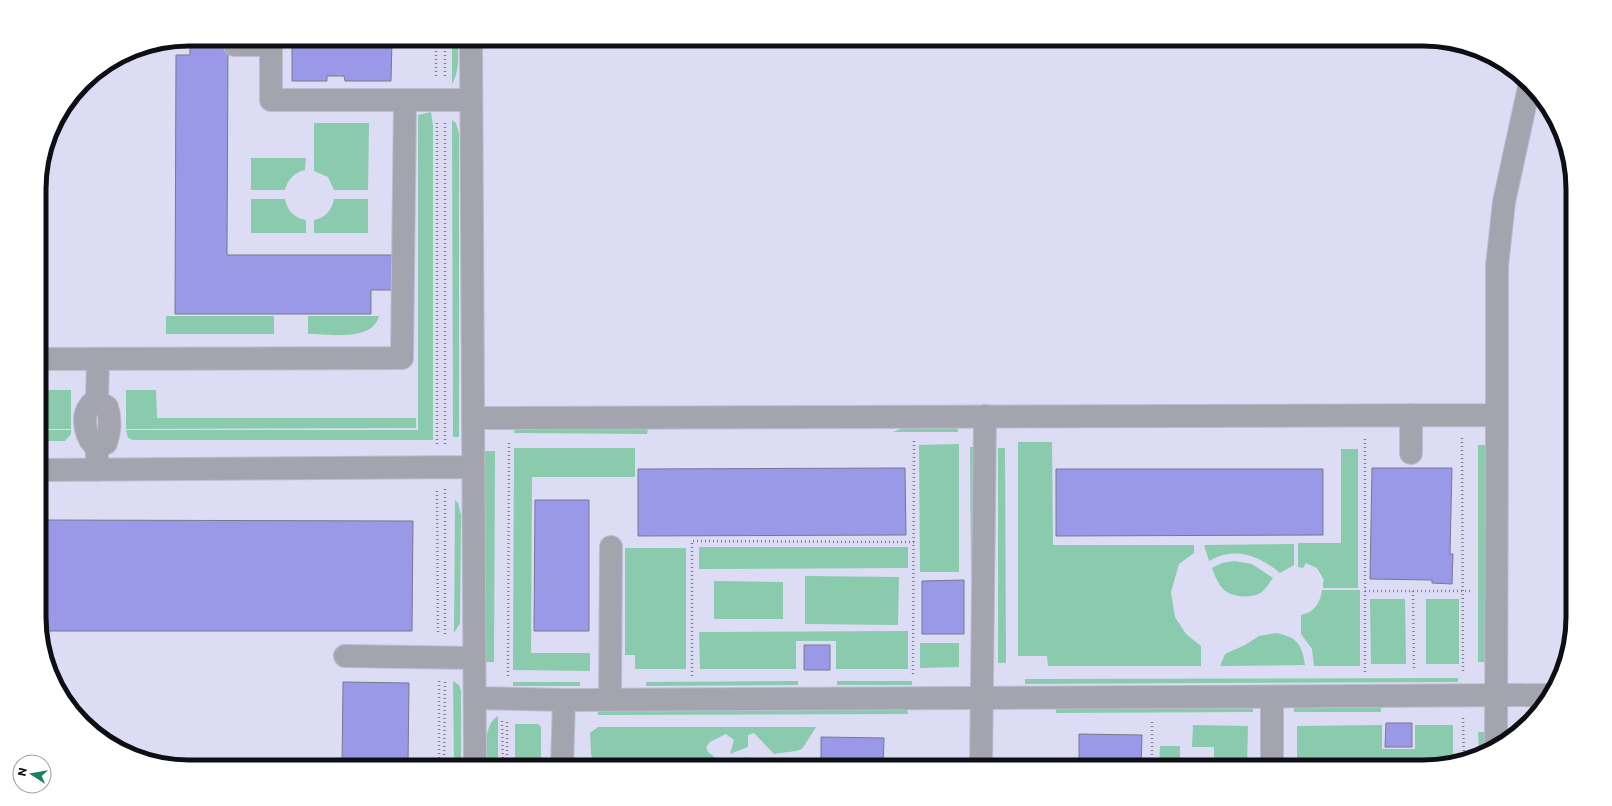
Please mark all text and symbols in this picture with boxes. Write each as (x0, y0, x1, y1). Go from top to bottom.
north arrow (12, 754, 52, 794)
text: N (15, 766, 29, 777)

